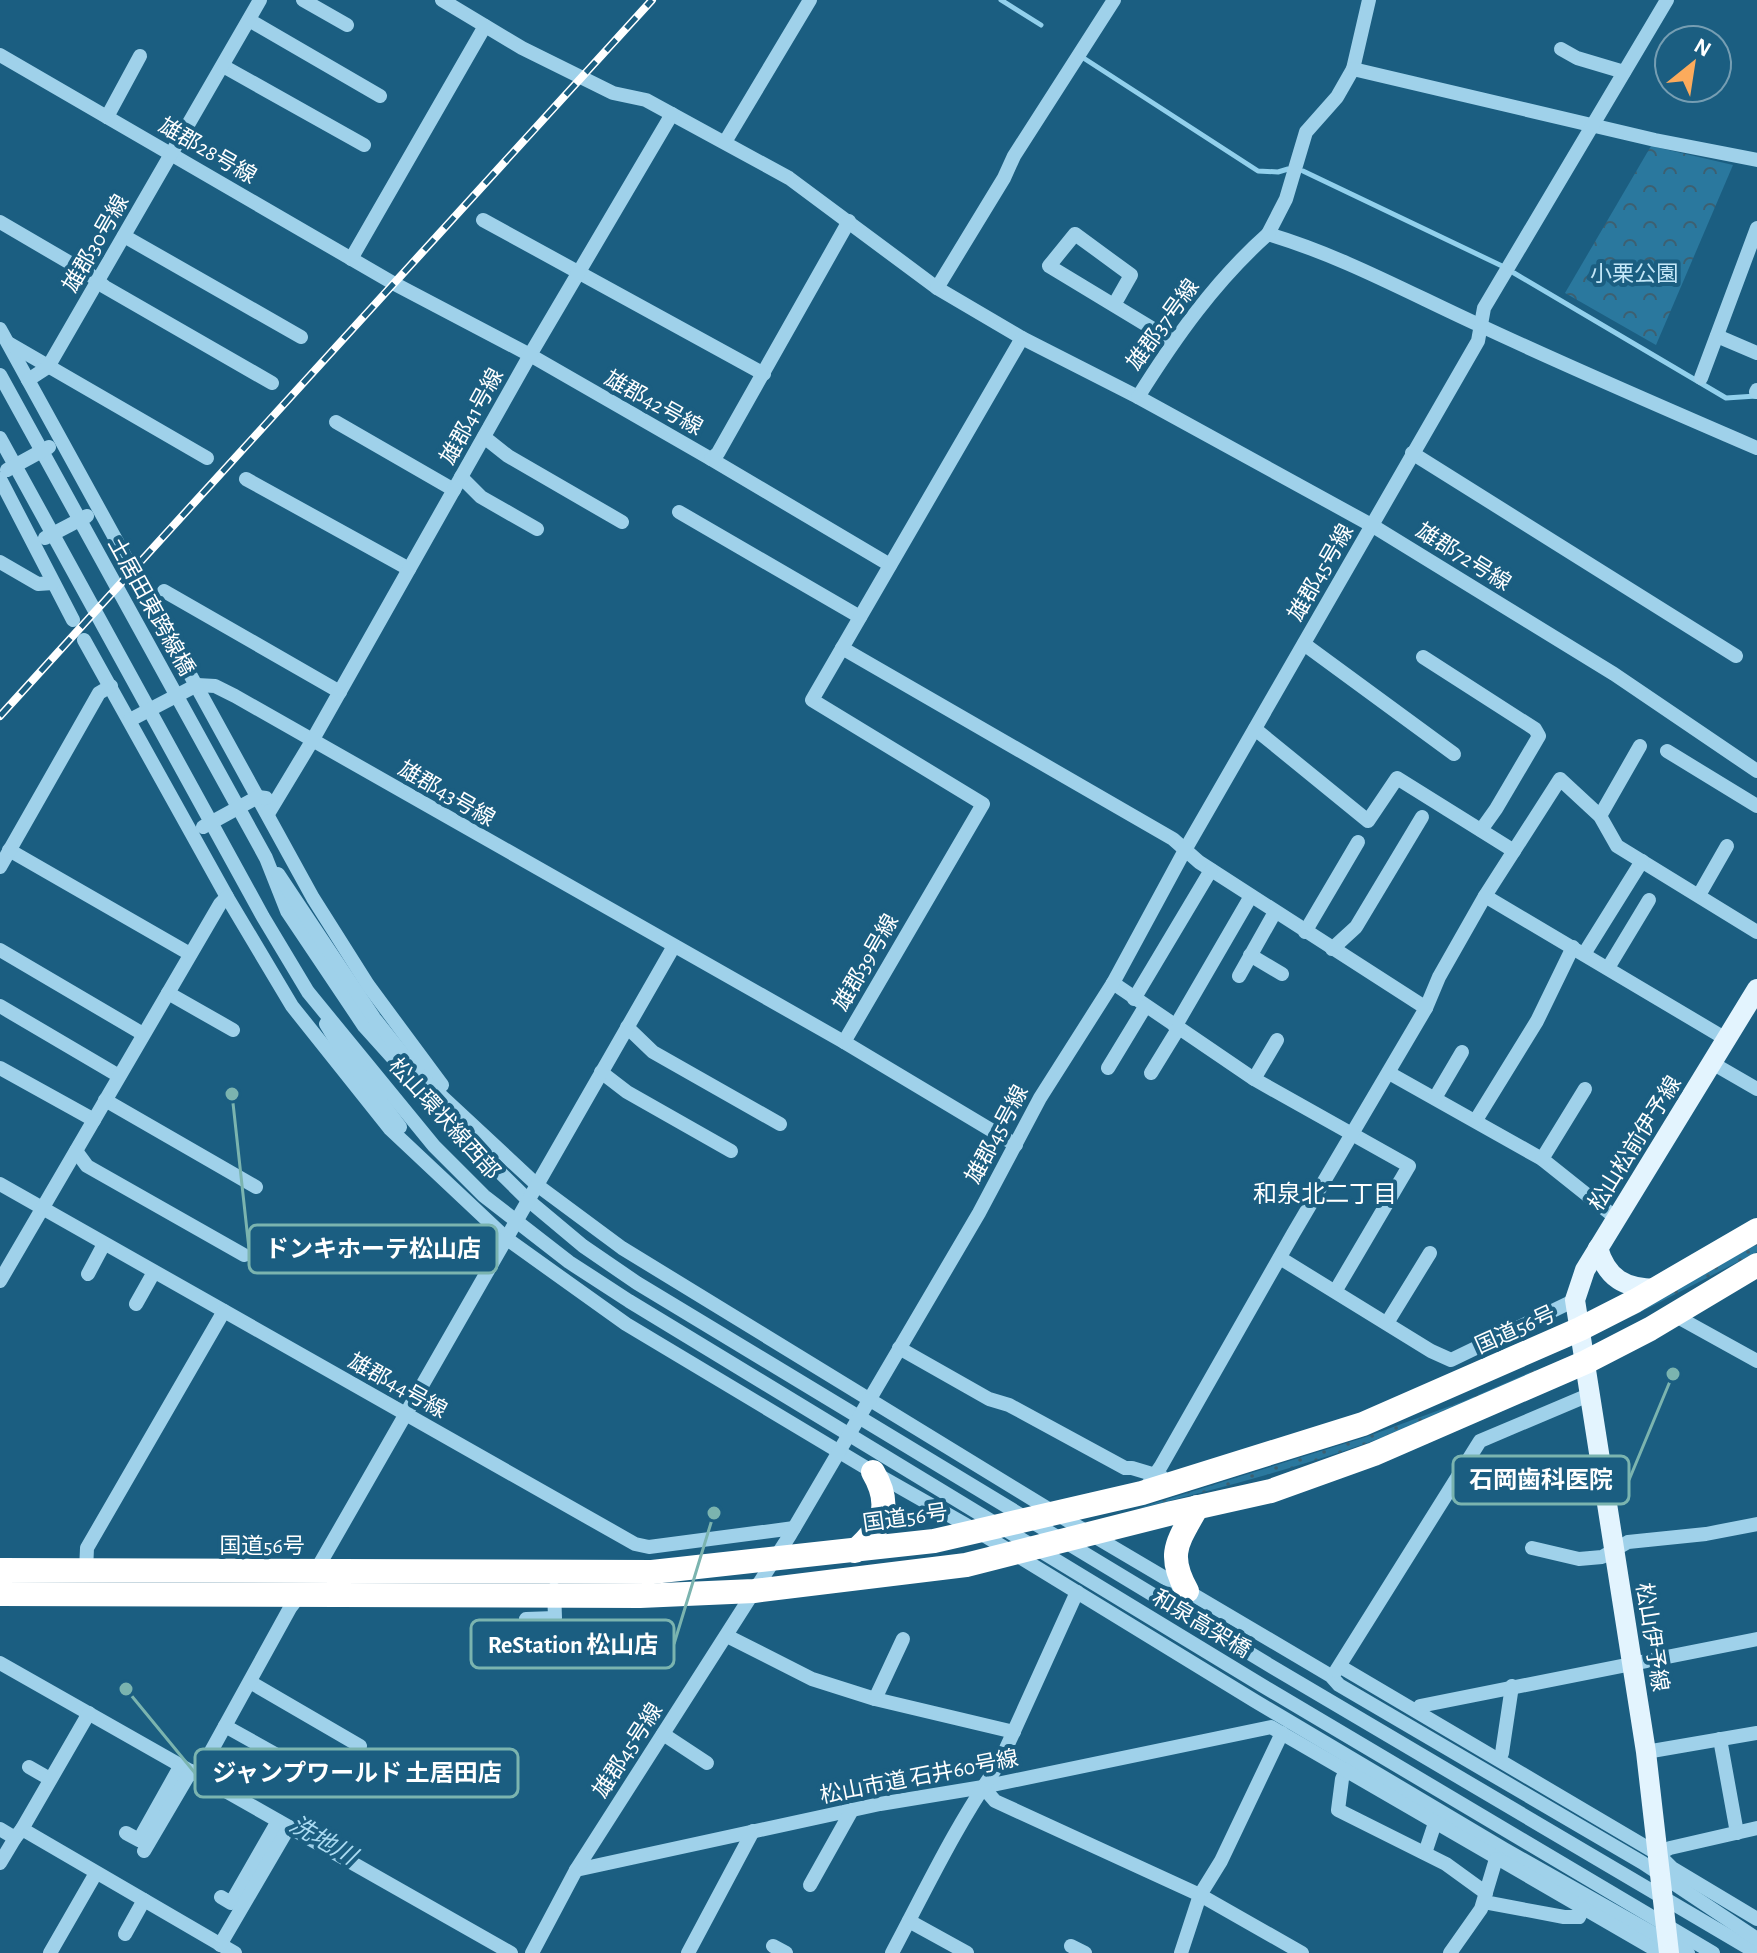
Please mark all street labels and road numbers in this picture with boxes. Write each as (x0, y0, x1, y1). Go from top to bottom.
street label: 雄郡28号線 (155, 113, 260, 188)
street label: 雄郡30号線 (58, 190, 133, 296)
street label: 雄郡37号線 (1122, 275, 1203, 374)
street label: 雄郡41号線 (436, 364, 507, 468)
street label: 雄郡42号線 (601, 366, 707, 439)
street label: 雄郡72号線 (1412, 518, 1515, 595)
street label: 雄郡45号線 (1284, 520, 1357, 625)
street label: 土居田東跨線橋 (104, 533, 199, 679)
street label: 雄郡43号線 (394, 757, 499, 830)
street label: 雄郡39号線 (829, 910, 902, 1015)
street label: 松山環状線西部 (385, 1053, 505, 1183)
street label: 松山松前伊予線 (1584, 1072, 1685, 1215)
street label: 雄郡45号線 (961, 1081, 1032, 1187)
street label: 国道56号 (1471, 1302, 1559, 1357)
street label: 雄郡44号線 (344, 1349, 451, 1422)
street label: 国道56号 (861, 1500, 949, 1535)
street label: 国道56号 (219, 1534, 305, 1557)
street label: 松山伊予線 (1633, 1581, 1672, 1693)
street label: 和泉高架橋 (1149, 1585, 1255, 1662)
street label: 雄郡45号線 (588, 1699, 666, 1802)
street label: 松山市道 石井60号線 (818, 1746, 1020, 1807)

